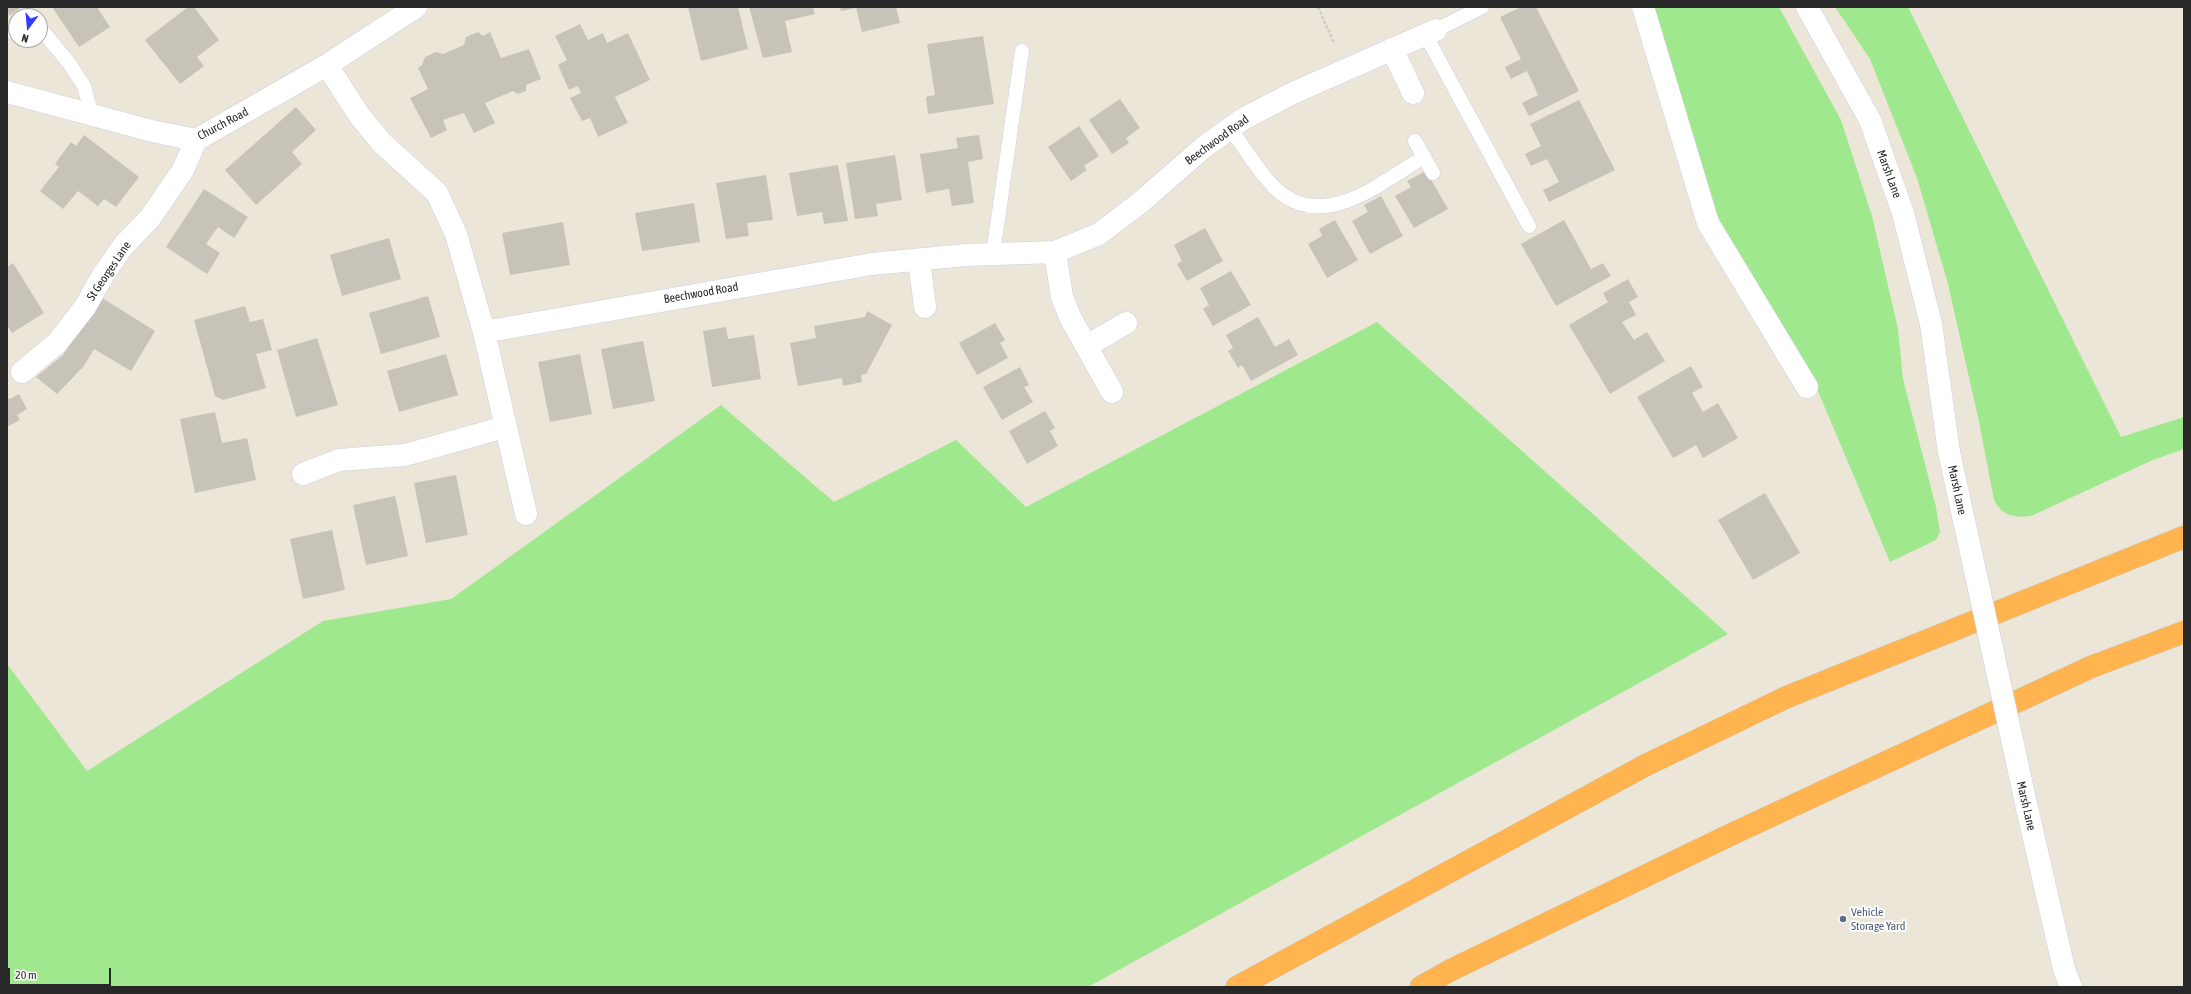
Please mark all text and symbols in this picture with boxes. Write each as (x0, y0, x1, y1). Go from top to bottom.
north arrow (8, 8, 48, 48)
text: N (20, 32, 30, 45)
street label: Church Road (195, 105, 251, 143)
street label: Beechwood Road (1182, 112, 1252, 168)
street label: Marsh Lane (1874, 148, 1904, 200)
street label: St Georges Lane (84, 239, 134, 303)
street label: Beechwood Road (663, 279, 739, 307)
street label: Marsh Lane (1945, 464, 1969, 516)
street label: Marsh Lane (2013, 780, 2039, 832)
place label: Vehicle Storage Yard (1851, 905, 1905, 933)
marker: Vehicle Storage Yard (1838, 914, 1848, 924)
scale bar (10, 960, 113, 986)
text: 20 m (15, 968, 37, 982)

